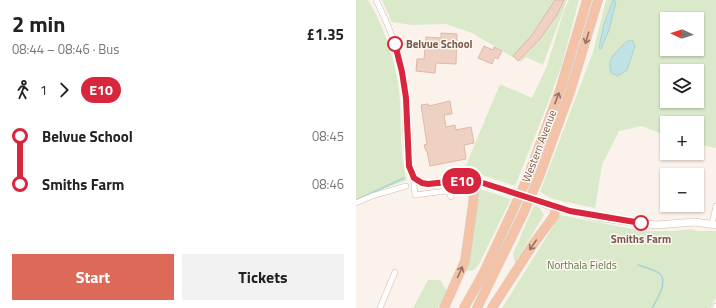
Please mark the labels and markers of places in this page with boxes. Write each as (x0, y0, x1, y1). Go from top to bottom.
marker: Belvue School (387, 36, 403, 52)
place label: Belvue School (406, 36, 473, 52)
marker: Smiths Farm (633, 215, 649, 231)
place label: Smiths Farm (611, 231, 671, 247)

